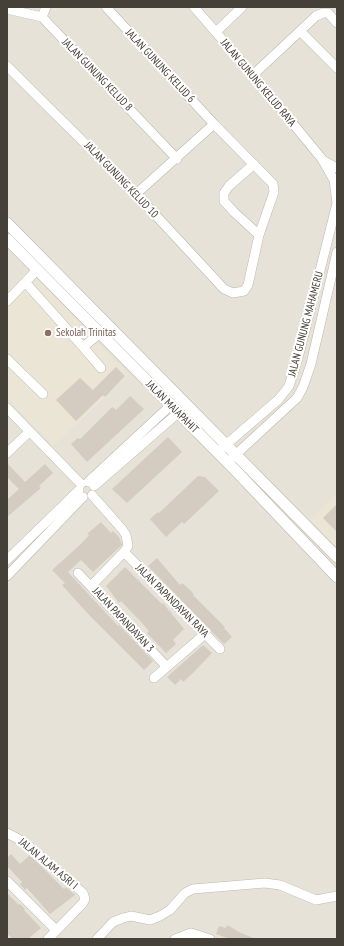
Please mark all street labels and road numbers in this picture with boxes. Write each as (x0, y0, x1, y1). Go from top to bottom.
street label: JALAN GUNUNG KELUD 6 (122, 26, 198, 106)
street label: JALAN GUNUNG KELUD 8 (59, 36, 135, 114)
street label: JALAN GUNUNG KELUD RAYA (218, 37, 298, 129)
street label: JALAN GUNUNG KELUD 10 (81, 139, 161, 221)
street label: JALAN GUNUNG MAHAMERU (286, 270, 326, 378)
street label: JALAN MAJAPAHIT (143, 378, 201, 436)
street label: JALAN PAPANDAYAN RAYA (133, 562, 211, 640)
street label: JALAN PAPANDAYAN 3 (90, 585, 156, 655)
street label: JALAN ALAM ASRI I (16, 835, 80, 893)

